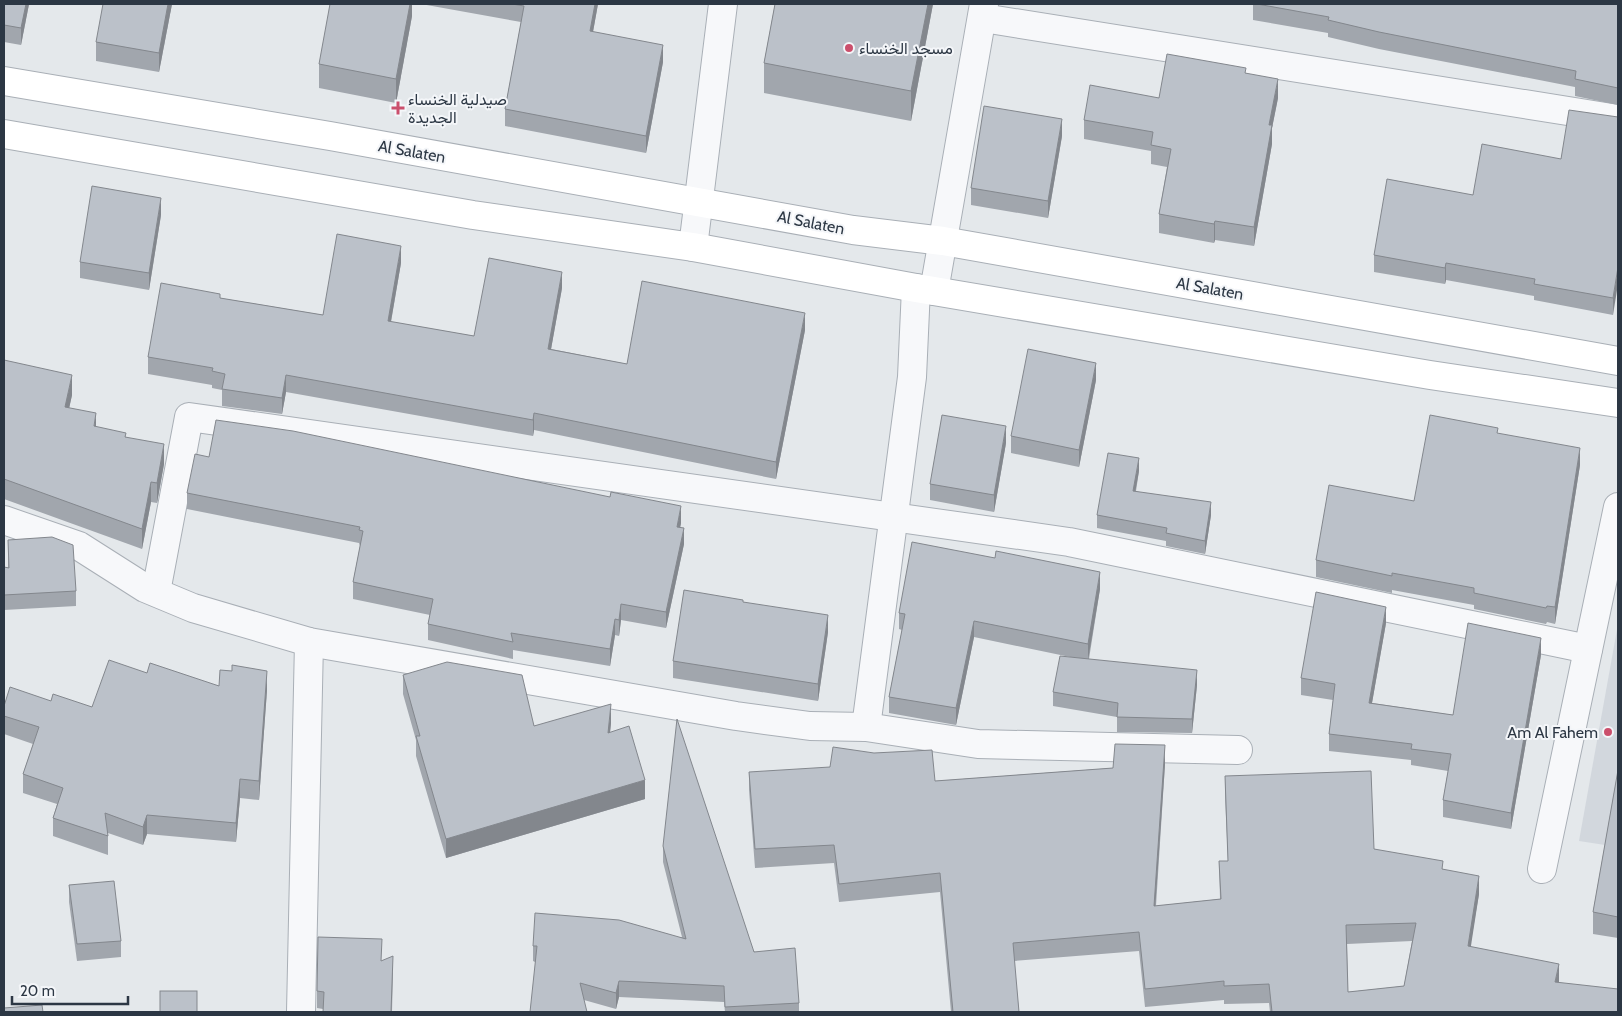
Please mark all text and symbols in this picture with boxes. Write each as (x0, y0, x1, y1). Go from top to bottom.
place label: مسجد الخنساء (859, 39, 953, 58)
marker: مسجد الخنساء (843, 42, 855, 54)
place label: صيدلية الخنساء الجديدة (408, 90, 507, 127)
marker: صيدلية الخنساء الجديدة (392, 102, 404, 114)
street label: Al Salaten (377, 136, 447, 167)
street label: Al Salaten (776, 207, 846, 238)
street label: Al Salaten (1175, 273, 1245, 304)
place label: Am Al Fahem (1507, 723, 1598, 742)
marker: Am Al Fahem (1602, 726, 1614, 738)
scale bar (12, 974, 129, 1006)
text: 20 m (20, 982, 55, 1000)

